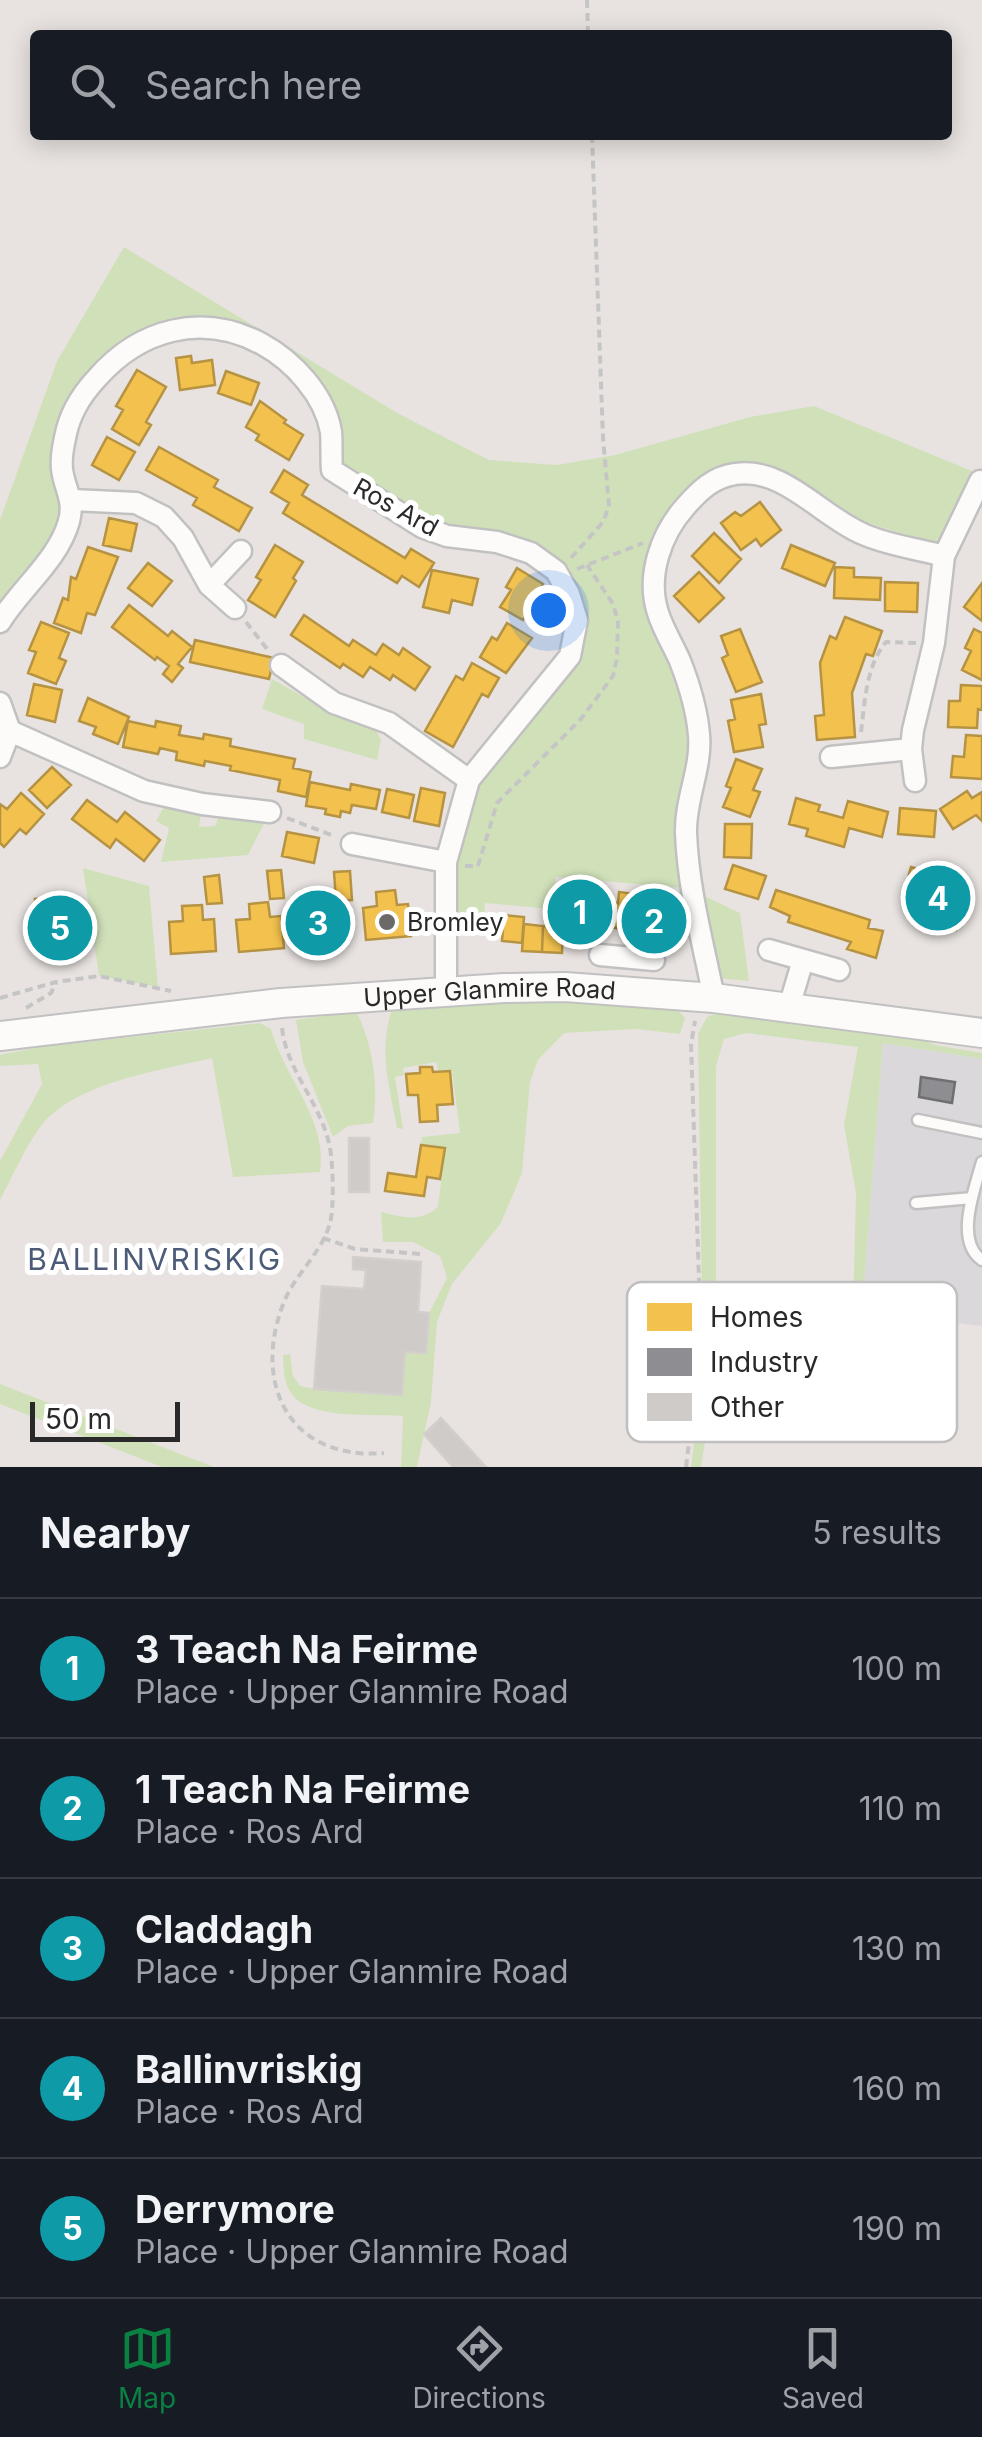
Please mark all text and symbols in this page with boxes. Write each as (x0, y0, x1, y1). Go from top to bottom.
search box (30, 30, 952, 140)
icon: search (65, 58, 120, 113)
text: Search here (145, 62, 362, 108)
street label: Ros Ard (348, 471, 444, 543)
your location (523, 585, 574, 636)
pin: 4 (906, 860, 970, 936)
pin: 1 (548, 874, 612, 950)
pin: 2 (622, 884, 686, 958)
pin: 3 (286, 886, 350, 960)
pin: 5 (28, 890, 92, 966)
place label: Bromley (407, 907, 503, 937)
marker: Bromley (376, 911, 398, 933)
street label: Upper Glanmire Road (363, 972, 617, 1012)
district label: BALLINVRISKIG (27, 1241, 283, 1277)
legend (627, 1282, 957, 1442)
text: Homes (710, 1300, 803, 1334)
text: Industry (710, 1345, 818, 1379)
text: Other (710, 1390, 784, 1424)
scale bar (30, 1397, 180, 1442)
text: 50 m (45, 1402, 112, 1436)
text: Nearby (40, 1507, 191, 1558)
text: 5 results (812, 1513, 942, 1552)
text: 3 Teach Na Feirme (135, 1626, 478, 1672)
text: 1 (66, 1649, 79, 1688)
text: 100 m (852, 1649, 942, 1688)
text: Place · Upper Glanmire Road (135, 1672, 569, 1711)
text: 1 Teach Na Feirme (135, 1766, 470, 1812)
text: 2 (62, 1789, 83, 1828)
text: 110 m (859, 1789, 942, 1828)
text: Place · Ros Ard (135, 1812, 364, 1851)
text: Claddagh (135, 1906, 313, 1952)
text: 3 (62, 1929, 83, 1968)
text: 130 m (852, 1929, 942, 1968)
text: Place · Upper Glanmire Road (135, 1952, 569, 1991)
text: Ballinvriskig (135, 2046, 363, 2092)
text: 4 (62, 2069, 83, 2108)
text: 160 m (852, 2069, 942, 2108)
text: Place · Ros Ard (135, 2092, 364, 2131)
text: Derrymore (135, 2186, 335, 2232)
text: 5 (62, 2209, 83, 2248)
text: 190 m (852, 2209, 942, 2248)
text: Place · Upper Glanmire Road (135, 2232, 569, 2271)
tab: Map (118, 2321, 176, 2415)
tab: Directions (412, 2321, 546, 2415)
tab: Saved (782, 2321, 864, 2415)

